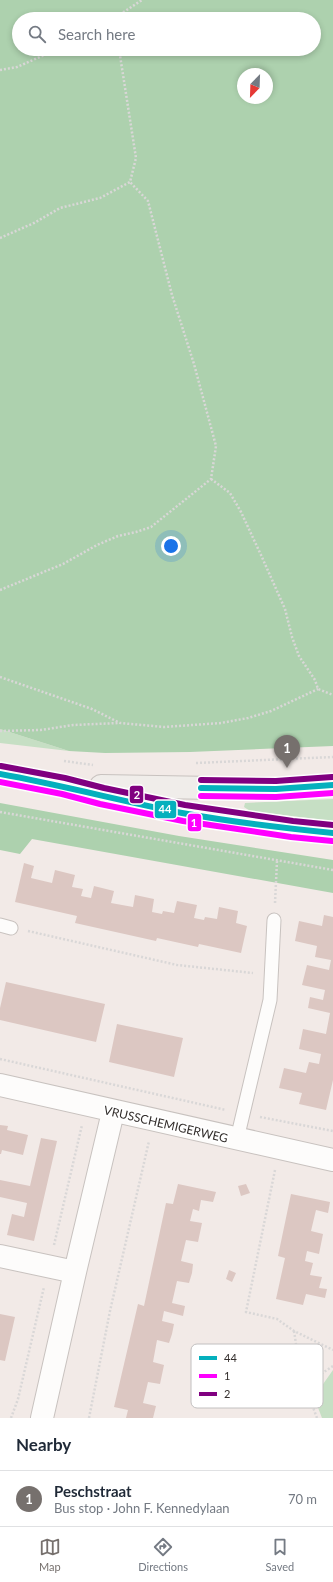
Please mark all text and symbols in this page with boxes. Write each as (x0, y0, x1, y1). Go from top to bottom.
search box (12, 12, 321, 56)
icon: search (26, 23, 48, 45)
text: Search here (58, 25, 135, 43)
north arrow (237, 68, 273, 104)
your location (161, 536, 181, 556)
pin: 1 (274, 735, 300, 768)
line badge: 2 (129, 785, 144, 804)
text: 2 (134, 788, 140, 801)
line badge: 44 (154, 800, 177, 819)
text: 44 (159, 802, 172, 815)
line badge: 1 (187, 813, 202, 832)
text: 1 (191, 816, 197, 829)
street label: VRUSSCHEMIGERWEG (102, 1102, 230, 1146)
legend (191, 1344, 323, 1408)
text: 44 (224, 1351, 237, 1364)
text: 1 (224, 1369, 230, 1382)
text: 2 (224, 1387, 230, 1400)
text: Nearby (16, 1434, 71, 1455)
text: Peschstraat (54, 1482, 132, 1500)
text: 1 (25, 1491, 33, 1507)
text: 70 m (288, 1491, 317, 1507)
text: Bus stop · John F. Kennedylaan (54, 1500, 230, 1516)
tab: Map (39, 1536, 61, 1573)
tab: Directions (138, 1536, 188, 1573)
tab: Saved (265, 1536, 294, 1573)

